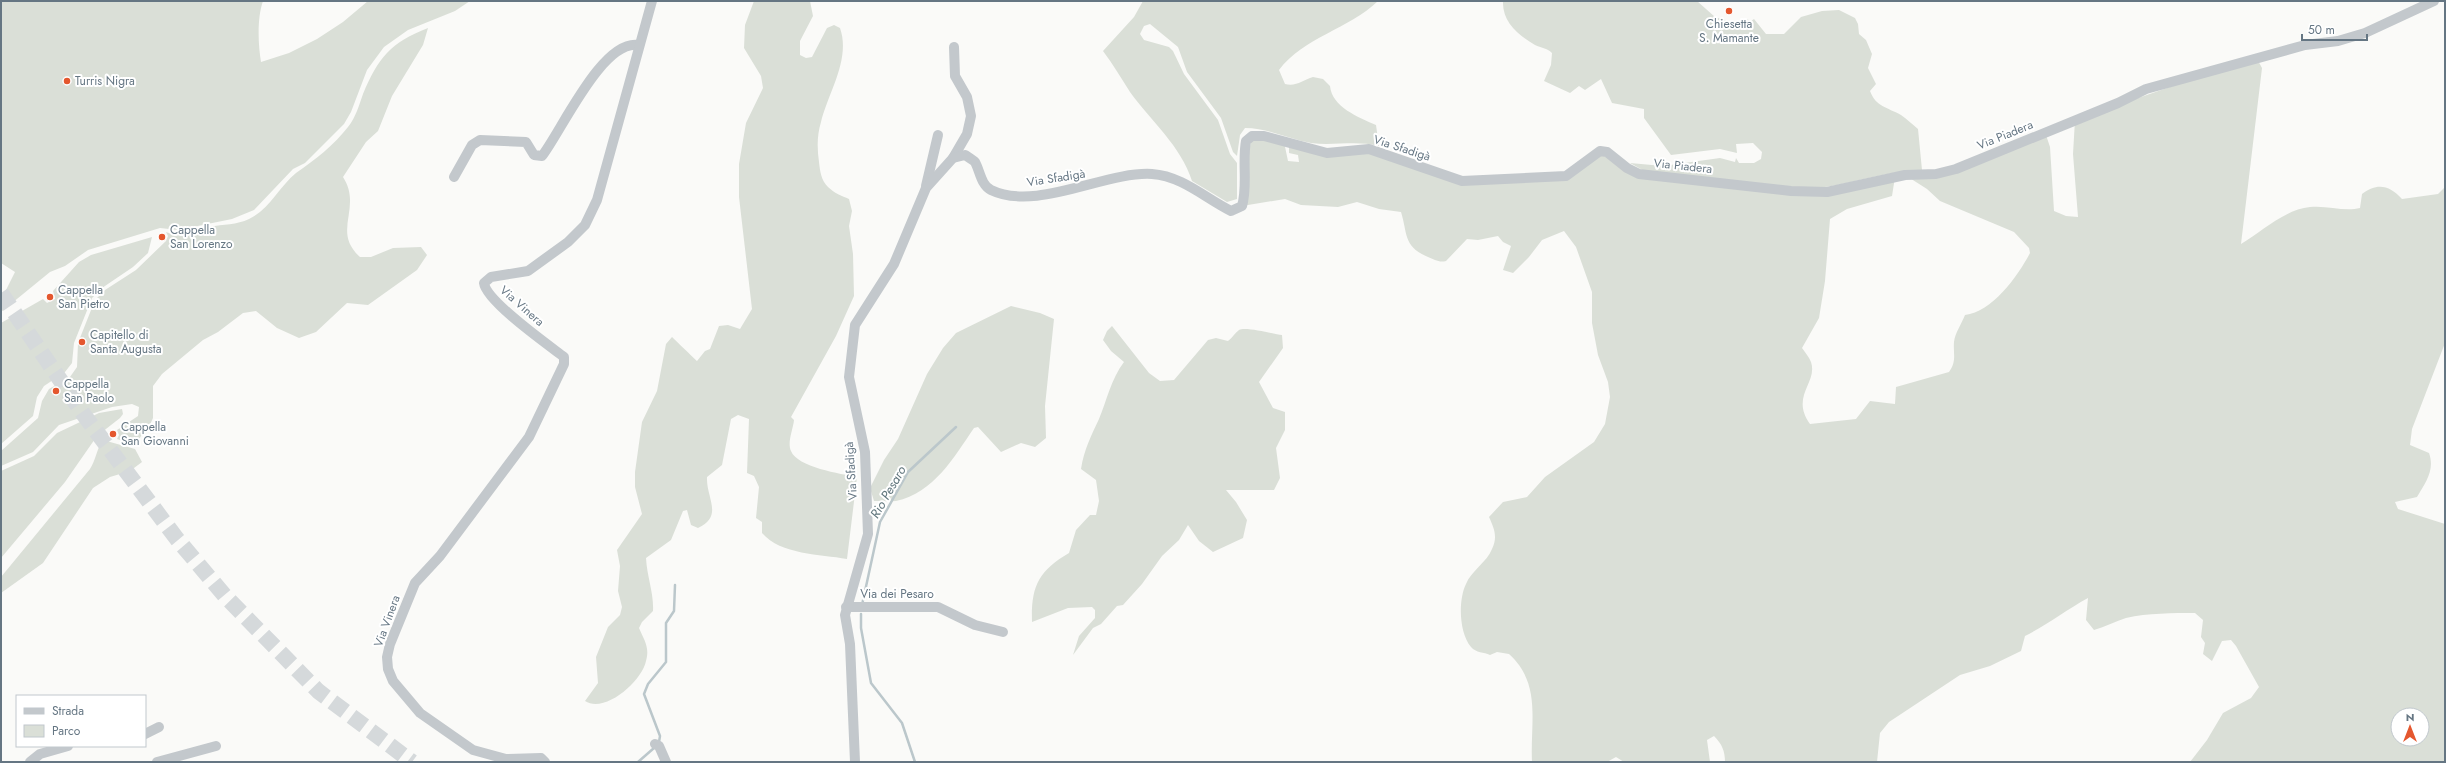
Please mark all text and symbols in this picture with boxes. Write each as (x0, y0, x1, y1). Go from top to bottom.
marker: Chiesetta S. Mamante (1724, 6, 1734, 16)
place label: Chiesetta S. Mamante (1699, 15, 1759, 47)
scale bar (2302, 16, 2367, 42)
text: 50 m (2308, 21, 2335, 39)
place label: Turris Nigra (75, 72, 135, 90)
marker: Turris Nigra (62, 76, 72, 86)
street label: Via Piadera (1974, 116, 2036, 154)
street label: Via Sfadigà (1371, 130, 1433, 166)
street label: Via Piadera (1653, 154, 1713, 178)
street label: Via Sfadigà (1026, 164, 1087, 191)
place label: Cappella San Lorenzo (170, 221, 233, 253)
marker: Cappella San Lorenzo (157, 232, 167, 242)
place label: Cappella San Pietro (58, 281, 110, 313)
street label: Via Vinera (496, 282, 548, 331)
marker: Cappella San Pietro (45, 292, 55, 302)
place label: Capitello di Santa Augusta (90, 326, 162, 358)
marker: Capitello di Santa Augusta (77, 337, 87, 347)
place label: Cappella San Paolo (64, 375, 115, 407)
marker: Cappella San Paolo (51, 386, 61, 396)
place label: Cappella San Giovanni (121, 418, 189, 450)
marker: Cappella San Giovanni (108, 429, 118, 439)
street label: Via Sfadigà (840, 441, 862, 501)
water label: Rio Pesaro (865, 462, 911, 522)
street label: Via dei Pesaro (860, 585, 934, 603)
street label: Via Vinera (369, 592, 405, 649)
legend (16, 695, 146, 747)
text: Strada (52, 702, 84, 720)
north arrow (2390, 707, 2430, 747)
text: N (2406, 709, 2414, 725)
text: Parco (52, 722, 81, 740)

